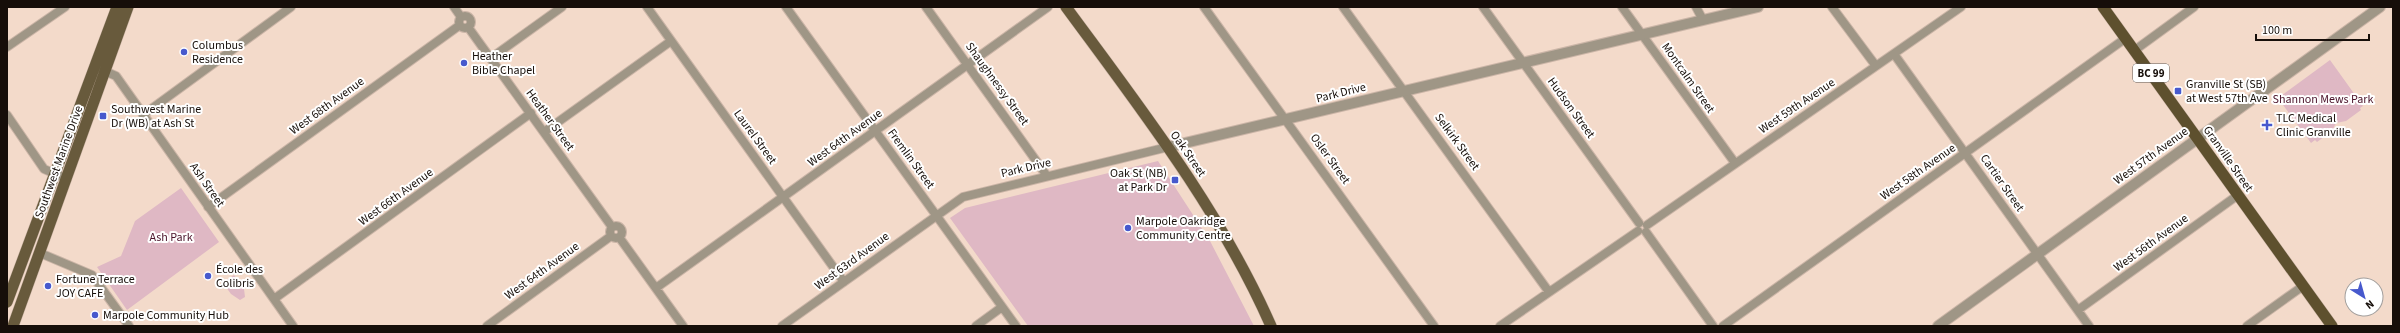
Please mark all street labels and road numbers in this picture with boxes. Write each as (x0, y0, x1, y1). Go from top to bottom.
street label: Shaughnessy Street (961, 39, 1033, 129)
street label: Montcalm Street (1657, 39, 1719, 117)
road number: BC 99 (2133, 64, 2169, 82)
street label: West 68th Avenue (286, 73, 368, 139)
street label: Hudson Street (1543, 74, 1599, 142)
street label: West 59th Avenue (1756, 74, 1838, 138)
street label: Park Drive (1314, 79, 1368, 107)
street label: Heather Street (522, 86, 578, 154)
street label: Southwest Marine Drive (31, 103, 87, 221)
street label: West 64th Avenue (804, 105, 886, 171)
street label: Laurel Street (729, 106, 781, 168)
street label: Selkirk Street (1430, 110, 1484, 174)
street label: West 57th Avenue (2110, 123, 2192, 189)
street label: Granville Street (2199, 123, 2257, 195)
street label: Fremlin Street (883, 125, 939, 193)
street label: Oak Street (1166, 128, 1210, 180)
street label: Osler Street (1306, 130, 1354, 188)
street label: West 58th Avenue (1877, 140, 1959, 204)
street label: Cartier Street (1976, 151, 2028, 215)
street label: Park Drive (999, 154, 1053, 182)
street label: Ash Street (185, 159, 229, 211)
street label: West 66th Avenue (355, 164, 437, 230)
street label: West 56th Avenue (2110, 210, 2192, 276)
street label: West 63rd Avenue (811, 228, 893, 294)
street label: West 64th Avenue (501, 238, 583, 304)

